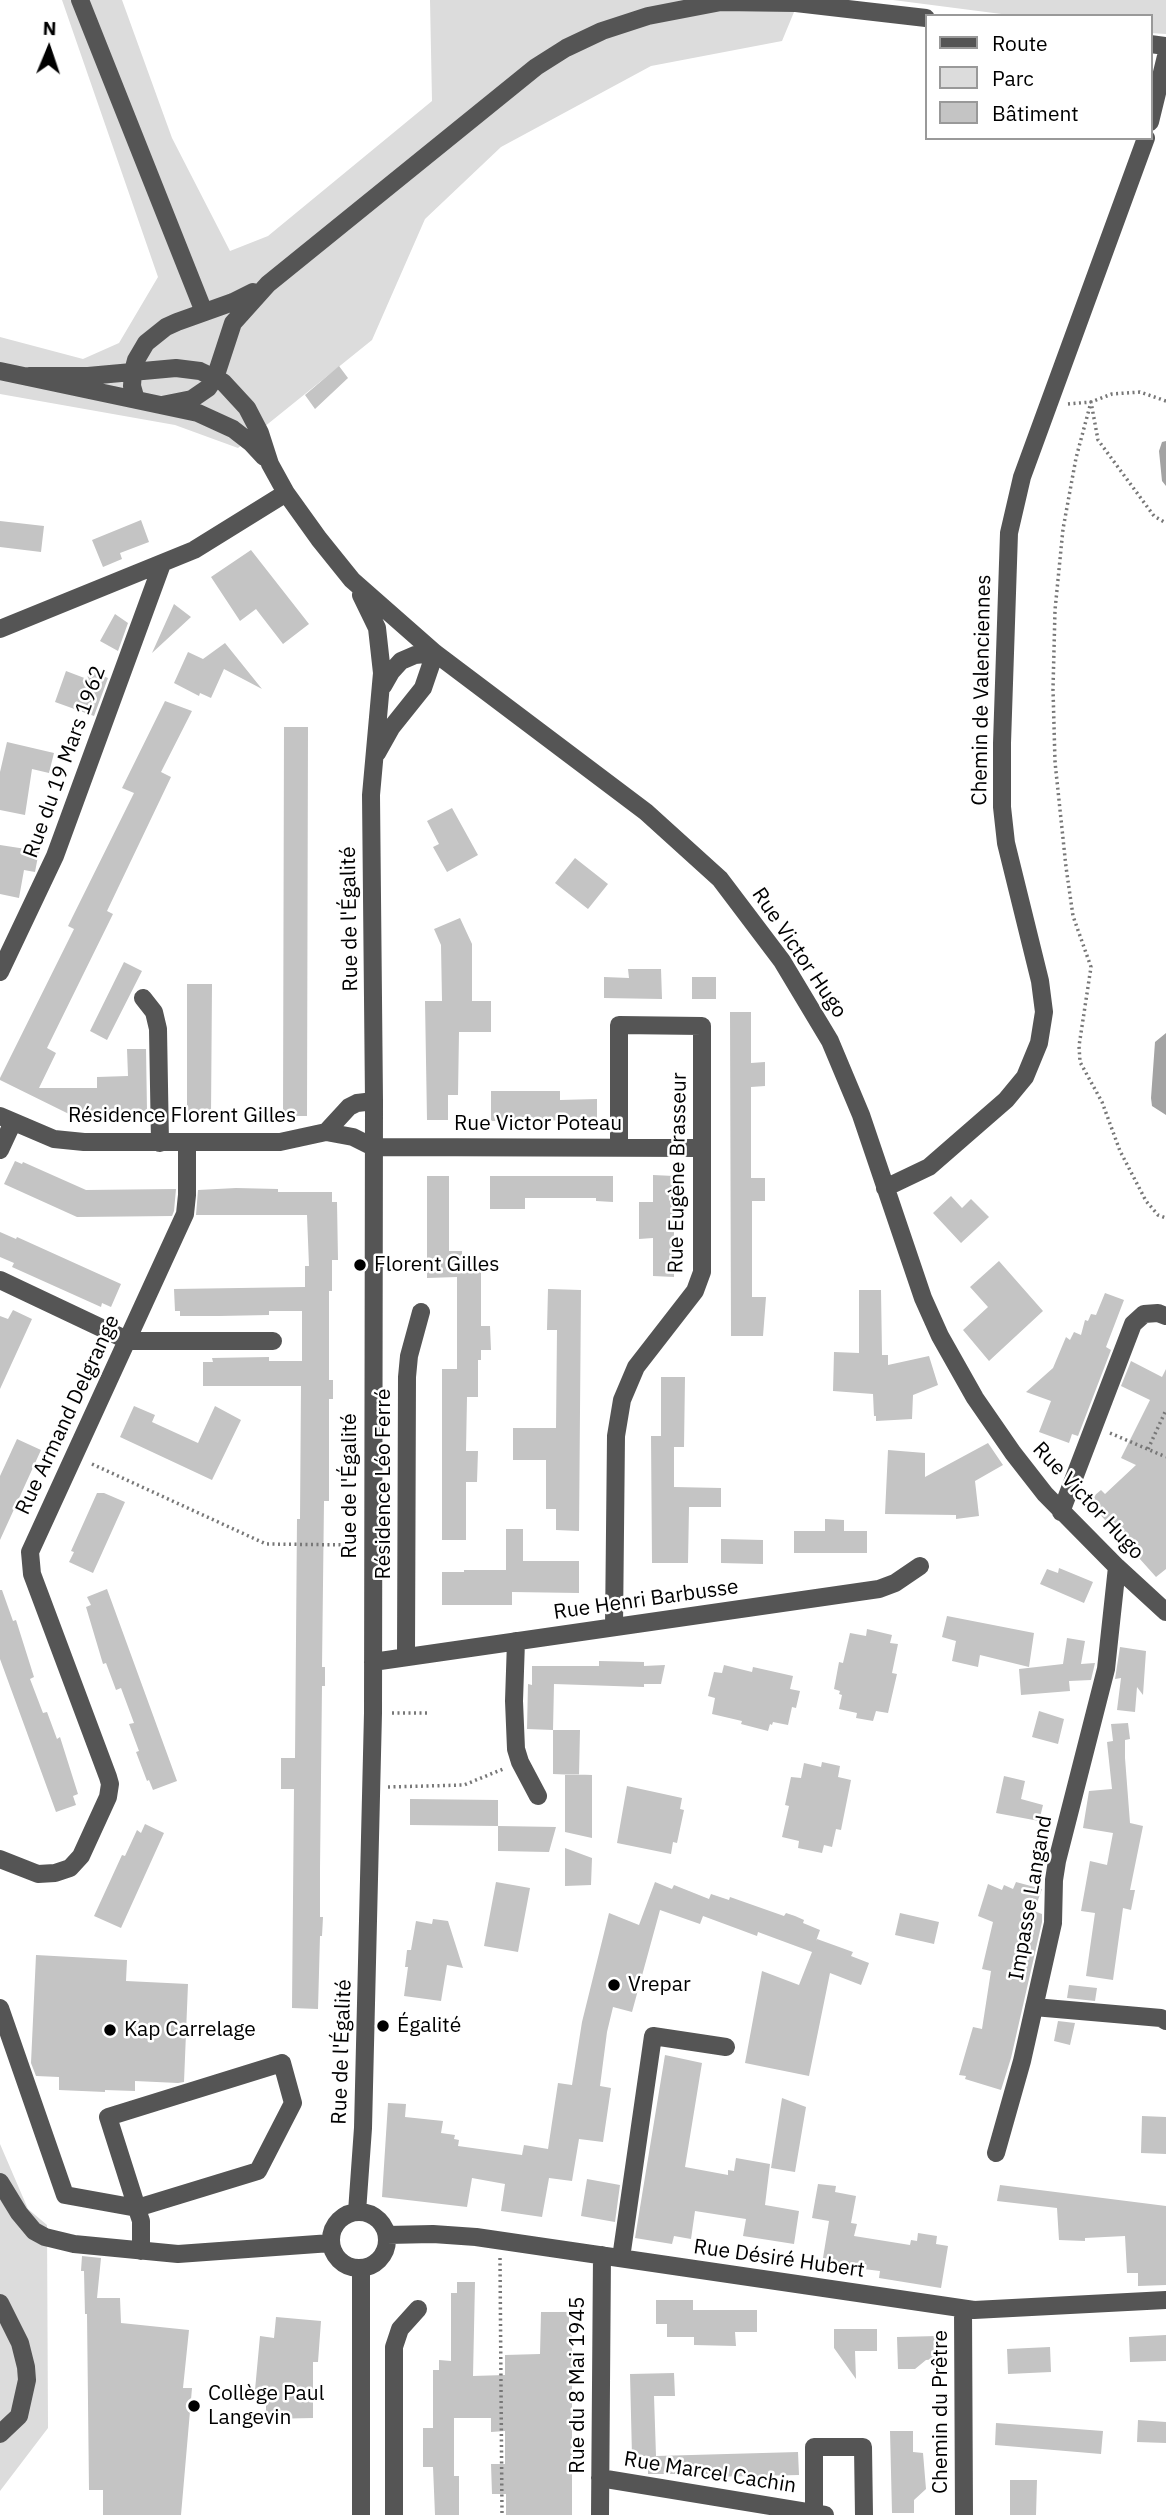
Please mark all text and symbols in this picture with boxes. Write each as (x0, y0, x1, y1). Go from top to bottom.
north arrow (14, 14, 84, 84)
legend (925, 14, 1152, 140)
text: N (42, 16, 57, 40)
text: Route (992, 29, 1048, 57)
text: Parc (992, 64, 1034, 92)
text: Bâtiment (992, 99, 1079, 127)
street label: Chemin de Valenciennes (967, 574, 997, 806)
street label: Rue du 19 Mars 1962 (19, 662, 111, 862)
street label: Rue de l'Égalité (336, 846, 364, 992)
street label: Rue Victor Hugo (746, 883, 852, 1023)
street label: Rue Eugène Brasseur (664, 1072, 692, 1274)
street label: Résidence Florent Gilles (68, 1103, 296, 1129)
street label: Rue Victor Poteau (454, 1111, 622, 1137)
place label: Florent Gilles (374, 1252, 500, 1278)
marker: Florent Gilles (352, 1257, 368, 1273)
street label: Rue Armand Delgrange (11, 1311, 125, 1519)
street label: Résidence Léo Ferré (371, 1389, 397, 1579)
street label: Rue de l'Égalité (337, 1413, 363, 1559)
street label: Rue Victor Hugo (1027, 1437, 1149, 1565)
street label: Rue Henri Barbusse (552, 1575, 740, 1625)
street label: Impasse Langand (1004, 1814, 1058, 1982)
place label: Vrepar (628, 1972, 691, 1998)
marker: Vrepar (606, 1977, 622, 1993)
street label: Rue de l'Égalité (327, 1979, 357, 2125)
place label: Égalité (397, 2013, 461, 2039)
place label: Kap Carrelage (124, 2017, 256, 2043)
marker: Égalité (375, 2018, 391, 2034)
marker: Kap Carrelage (102, 2022, 118, 2038)
street label: Rue Désiré Hubert (692, 2235, 866, 2283)
street label: Rue du 8 Mai 1945 (565, 2296, 591, 2474)
street label: Chemin du Prêtre (928, 2330, 954, 2494)
place label: Collège Paul Langevin (208, 2381, 324, 2431)
marker: Collège Paul Langevin (186, 2398, 202, 2414)
street label: Rue Marcel Cachin (622, 2447, 798, 2499)

